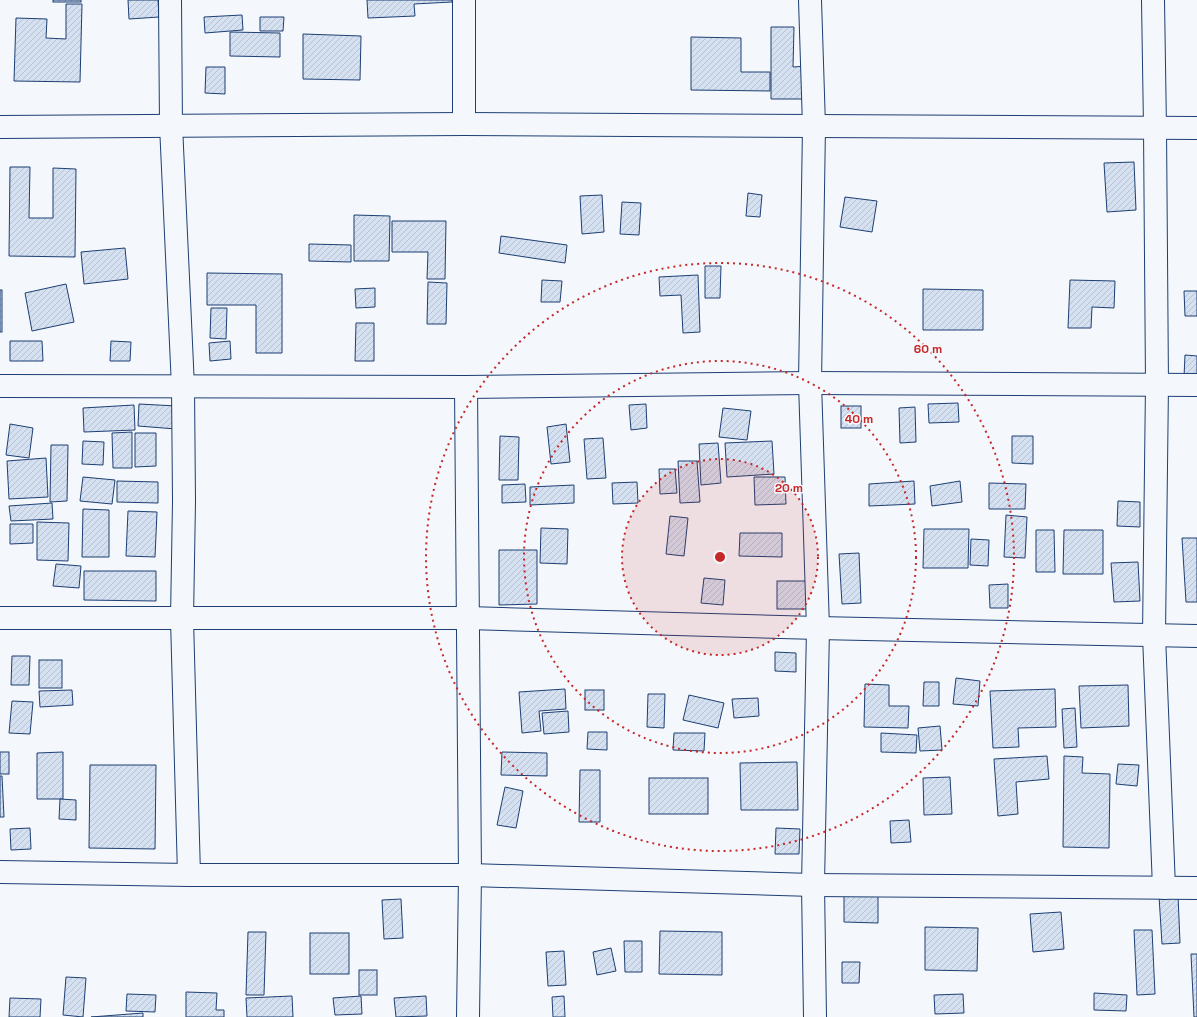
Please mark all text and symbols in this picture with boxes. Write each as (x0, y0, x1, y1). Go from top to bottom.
text: 60 m (914, 341, 942, 357)
text: 40 m (845, 411, 873, 427)
text: 20 m (775, 480, 803, 496)
centre of rings (713, 550, 727, 564)

